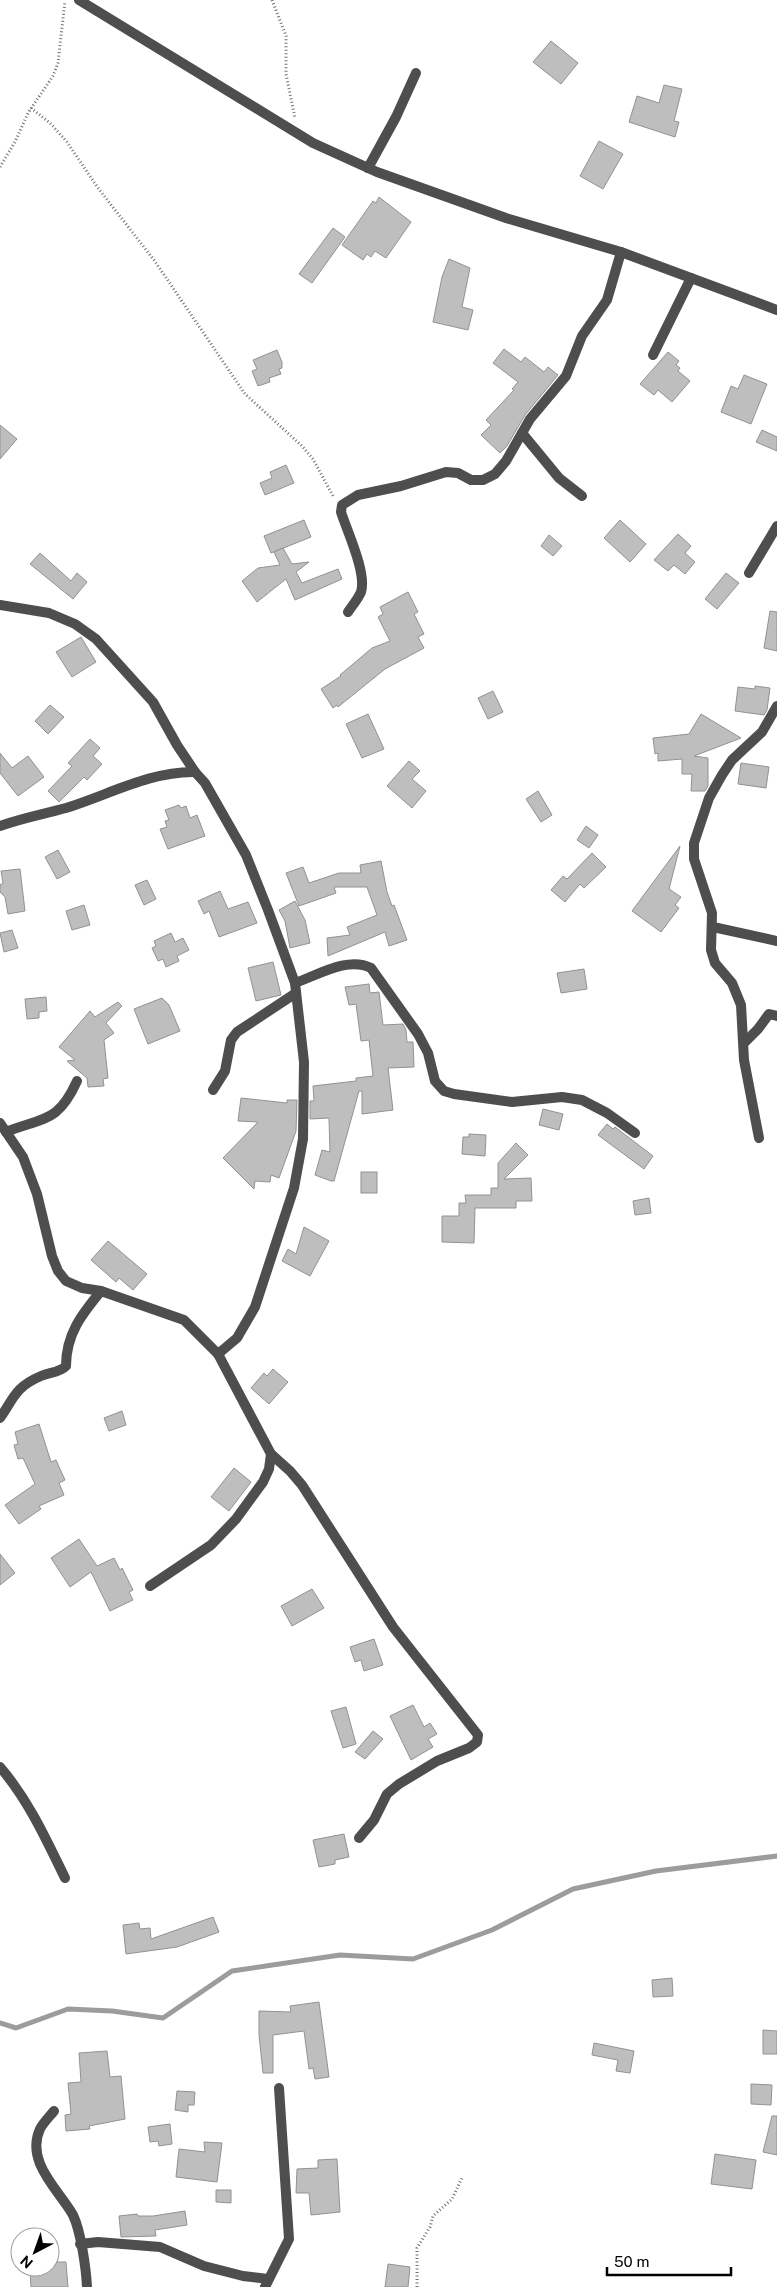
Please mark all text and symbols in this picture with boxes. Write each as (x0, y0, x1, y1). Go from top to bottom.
north arrow (10, 2227, 60, 2277)
scale bar (607, 2244, 731, 2276)
text: N (17, 2252, 36, 2271)
text: 50 m (614, 2253, 649, 2270)

